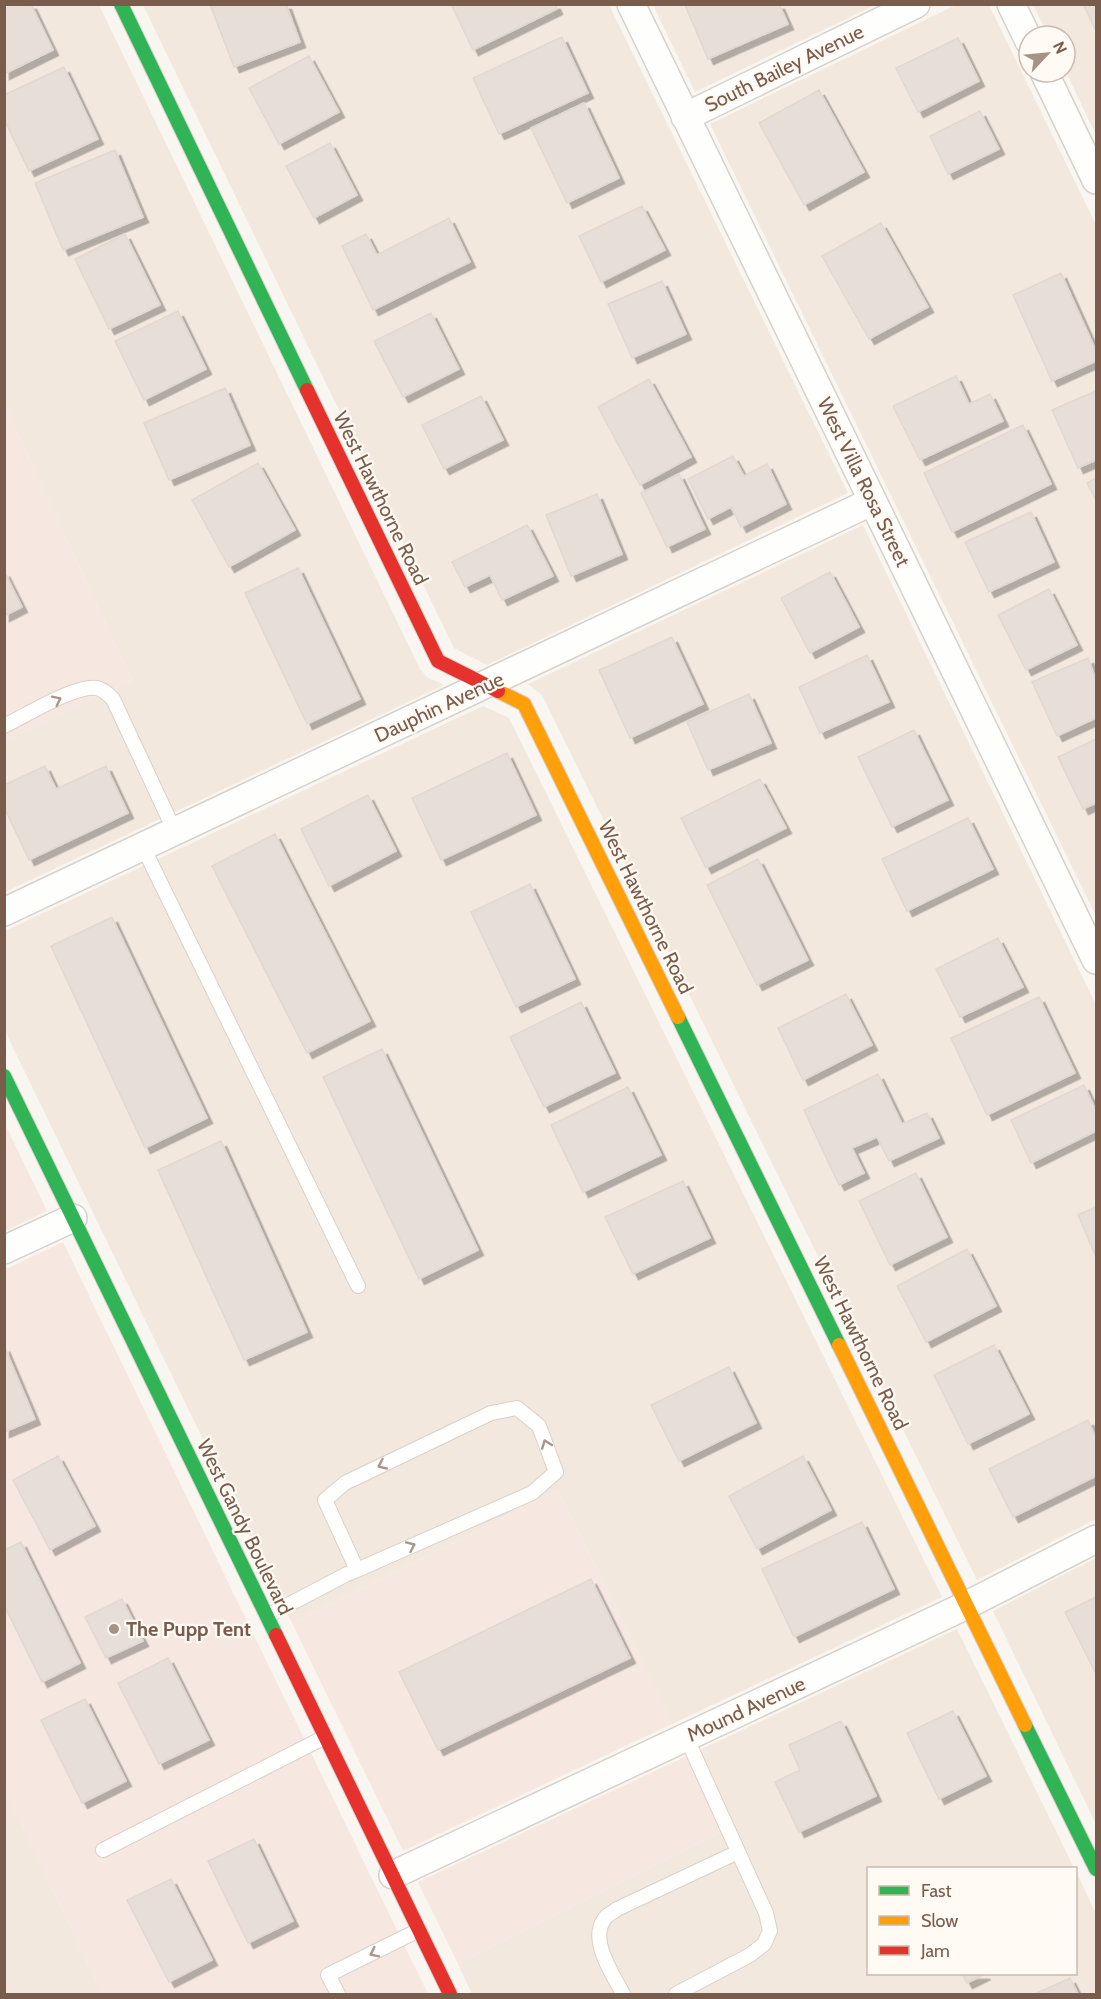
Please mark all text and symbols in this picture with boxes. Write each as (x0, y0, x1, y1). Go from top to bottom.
street label: South Bailey Avenue (701, 19, 867, 117)
north arrow (1017, 24, 1077, 84)
text: N (1049, 38, 1071, 57)
street label: West Villa Rosa Street (813, 393, 915, 571)
street label: West Hawthorne Road (329, 407, 433, 589)
street label: Dauphin Avenue (371, 667, 507, 747)
one-way arrow (51, 695, 62, 707)
street label: West Hawthorne Road (594, 816, 698, 998)
street label: West Hawthorne Road (809, 1252, 913, 1434)
street label: West Gandy Boulevard (192, 1435, 298, 1619)
one-way arrow (540, 1439, 553, 1449)
one-way arrow (377, 1458, 388, 1470)
one-way arrow (404, 1541, 415, 1553)
place label: The Pupp Tent (126, 1617, 251, 1641)
marker: The Pupp Tent (107, 1622, 121, 1636)
street label: Mound Avenue (683, 1671, 809, 1747)
legend (867, 1867, 1077, 1975)
text: Fast (921, 1880, 952, 1902)
text: Slow (921, 1910, 958, 1932)
text: Jam (920, 1940, 950, 1962)
one-way arrow (369, 1945, 380, 1957)

